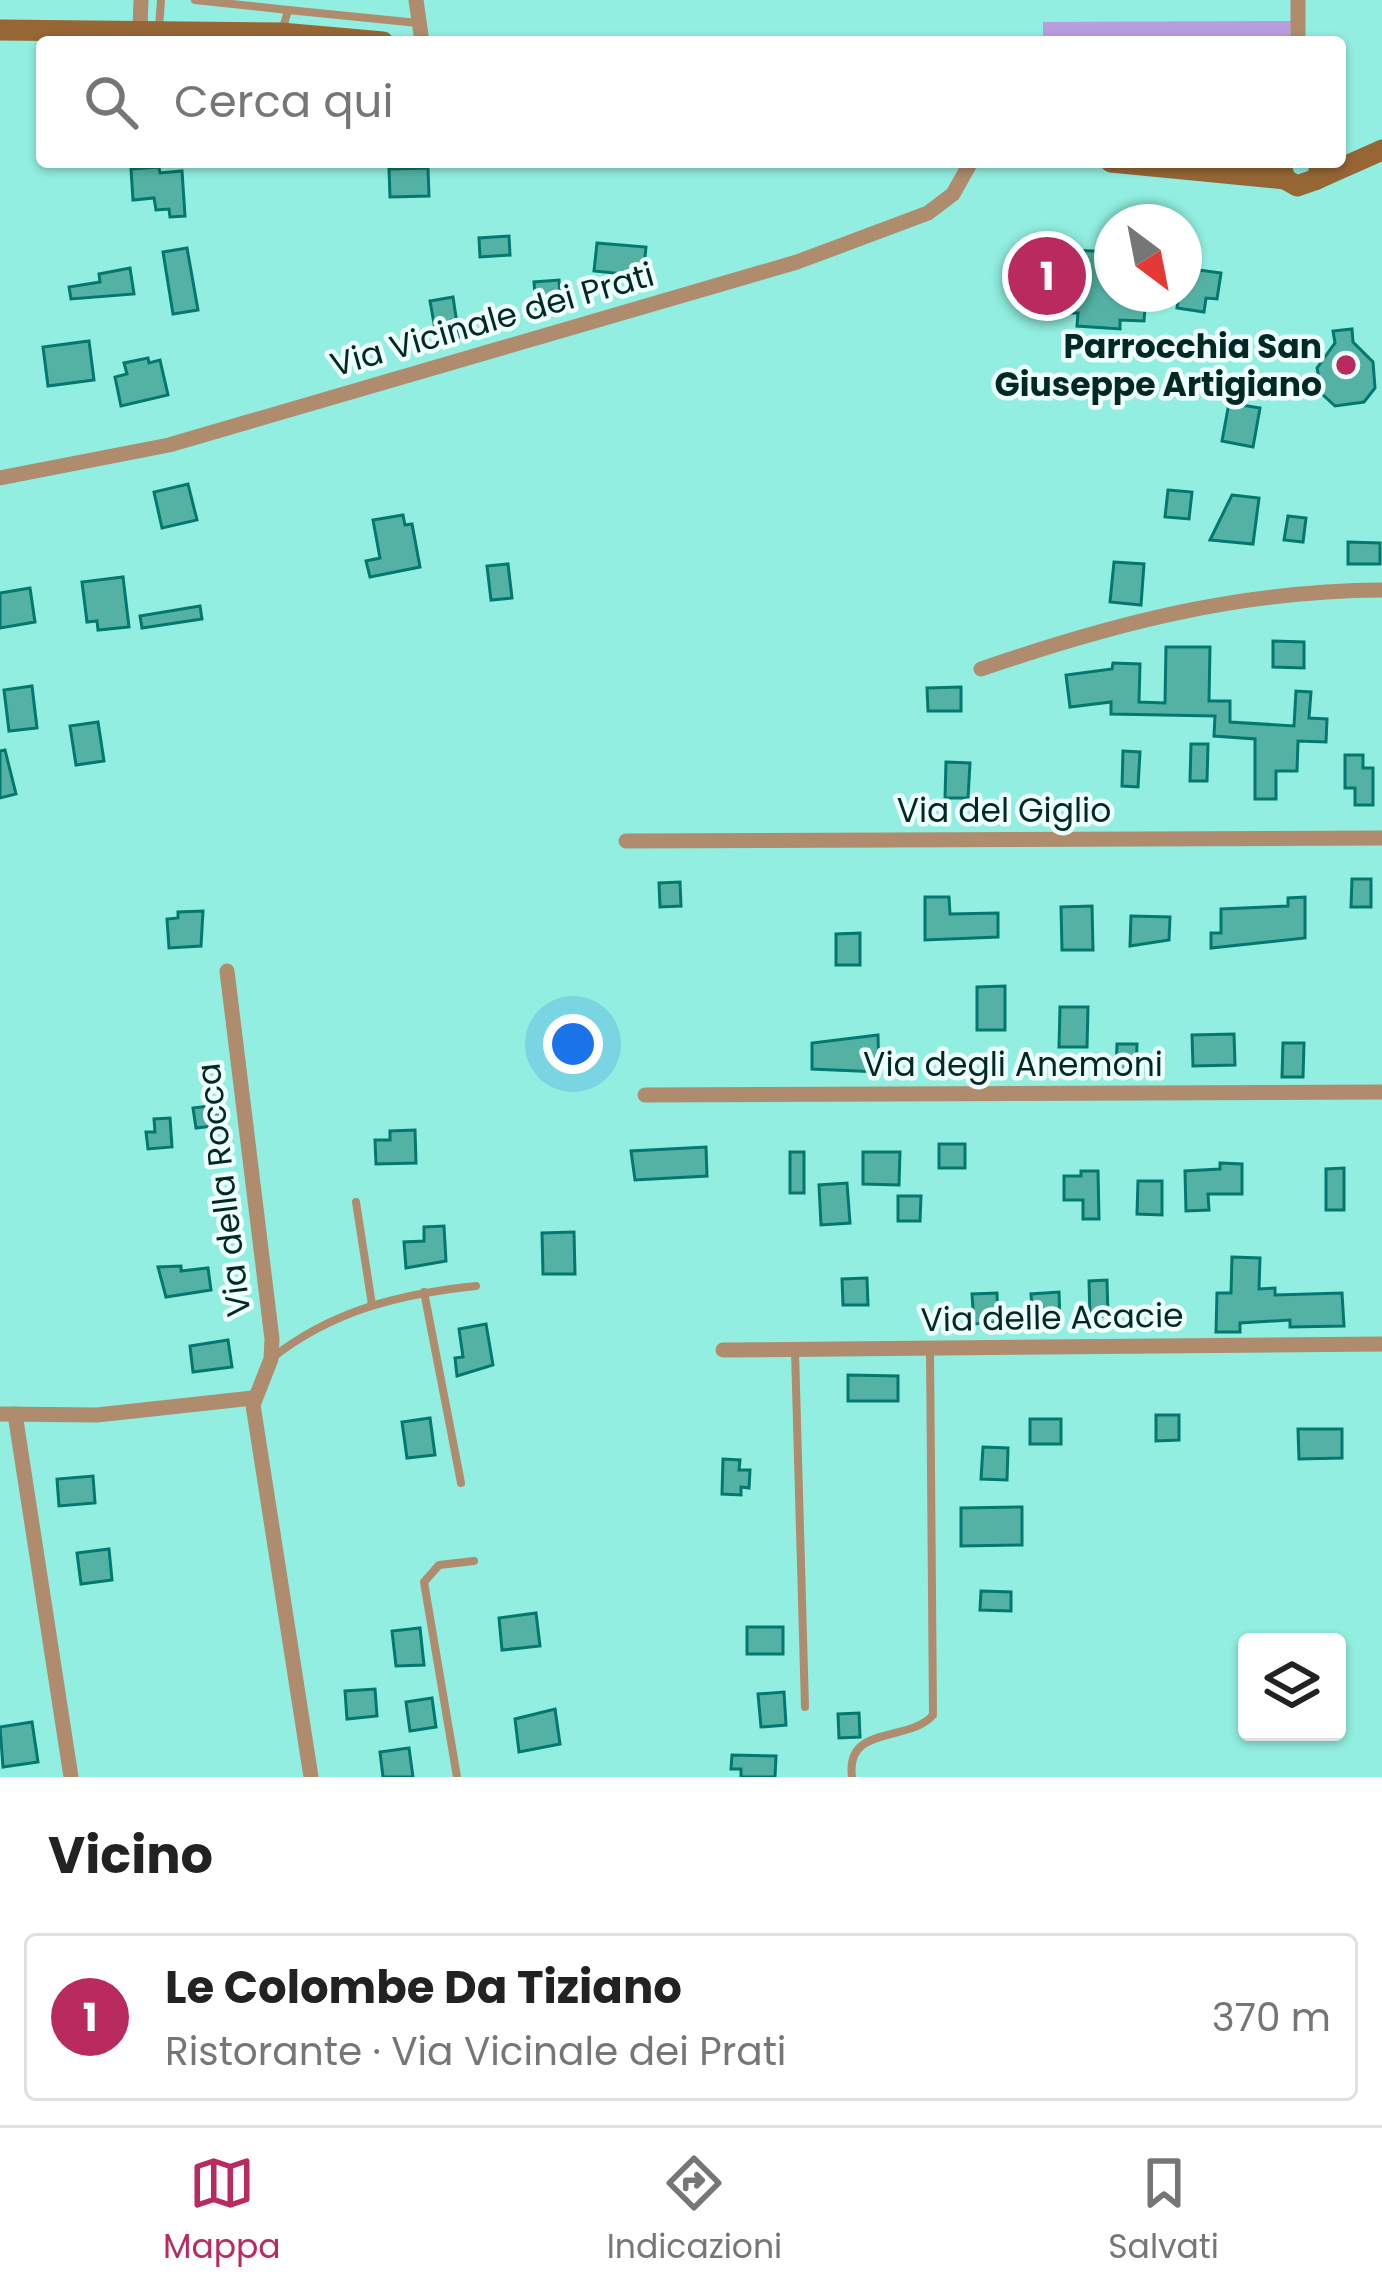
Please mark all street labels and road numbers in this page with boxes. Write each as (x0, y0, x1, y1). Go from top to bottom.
street label: Via Vicinale dei Prati (325, 251, 659, 388)
street label: Via del Giglio (897, 787, 1111, 834)
street label: Via degli Anemoni (863, 1041, 1163, 1088)
street label: Via della Rocca (185, 1060, 262, 1319)
street label: Via delle Acacie (920, 1292, 1184, 1343)

